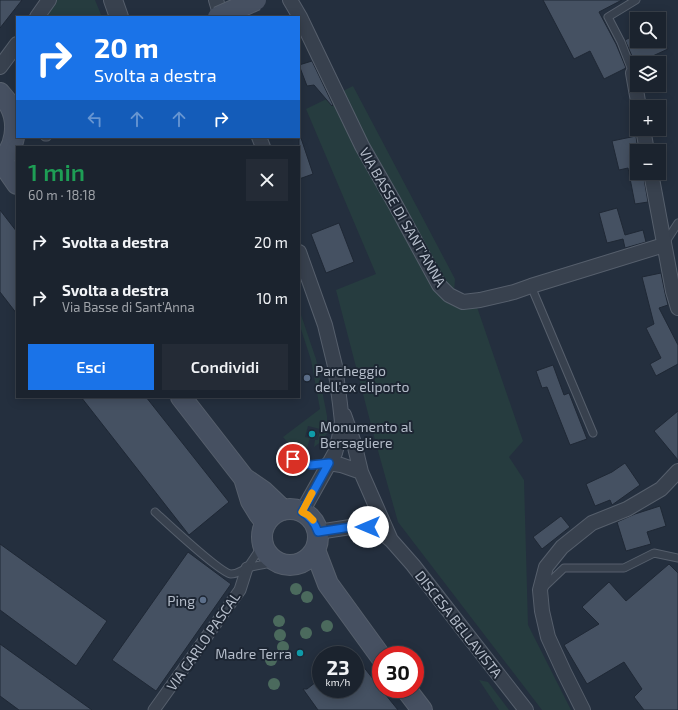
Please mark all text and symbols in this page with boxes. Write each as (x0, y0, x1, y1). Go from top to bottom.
map controls (630, 12, 666, 180)
button: search (630, 12, 666, 48)
text: 20 m (94, 30, 159, 64)
icon: right (28, 32, 80, 84)
button: layers (630, 56, 666, 92)
text: Svolta a destra (94, 64, 217, 86)
button: + (630, 100, 666, 136)
icon: left (84, 108, 106, 130)
icon: ahead (126, 108, 148, 130)
icon: ahead (168, 108, 190, 130)
icon: right (210, 108, 232, 130)
street label: VIA BASSE DI SANT'ANNA (356, 144, 450, 290)
button: − (630, 144, 666, 180)
text: 1 min (28, 157, 85, 186)
button: close (246, 159, 288, 201)
text: 60 m · 18:18 (28, 187, 96, 203)
icon: right (28, 231, 50, 253)
text: Svolta a destra (62, 233, 169, 251)
text: 20 m (254, 233, 288, 251)
text: Svolta a destra (62, 281, 169, 299)
icon: right (28, 287, 50, 309)
text: 10 m (256, 289, 288, 307)
text: Via Basse di Sant'Anna (62, 299, 195, 315)
button: Esci (28, 344, 154, 390)
button: Condividi (162, 344, 288, 390)
place label: Parcheggio dell'ex eliporto (315, 362, 409, 395)
marker: Parcheggio dell'ex eliporto (302, 373, 312, 383)
place label: Monumento al Bersagliere (320, 418, 413, 451)
marker: Monumento al Bersagliere (307, 429, 317, 439)
pin (276, 442, 310, 476)
icon: arrive (282, 448, 304, 470)
position arrow (347, 506, 389, 548)
street label: DISCESA BELLAVISTA (412, 567, 506, 681)
street label: VIA CARLO PASCAL (163, 588, 243, 694)
place label: Ping (167, 592, 195, 609)
marker: Ping (198, 595, 208, 605)
place label: Madre Terra (215, 645, 292, 662)
speed limit sign: 30 (372, 646, 424, 698)
marker: Madre Terra (295, 648, 305, 658)
text: 23 (327, 655, 349, 679)
text: km/h (326, 676, 350, 688)

